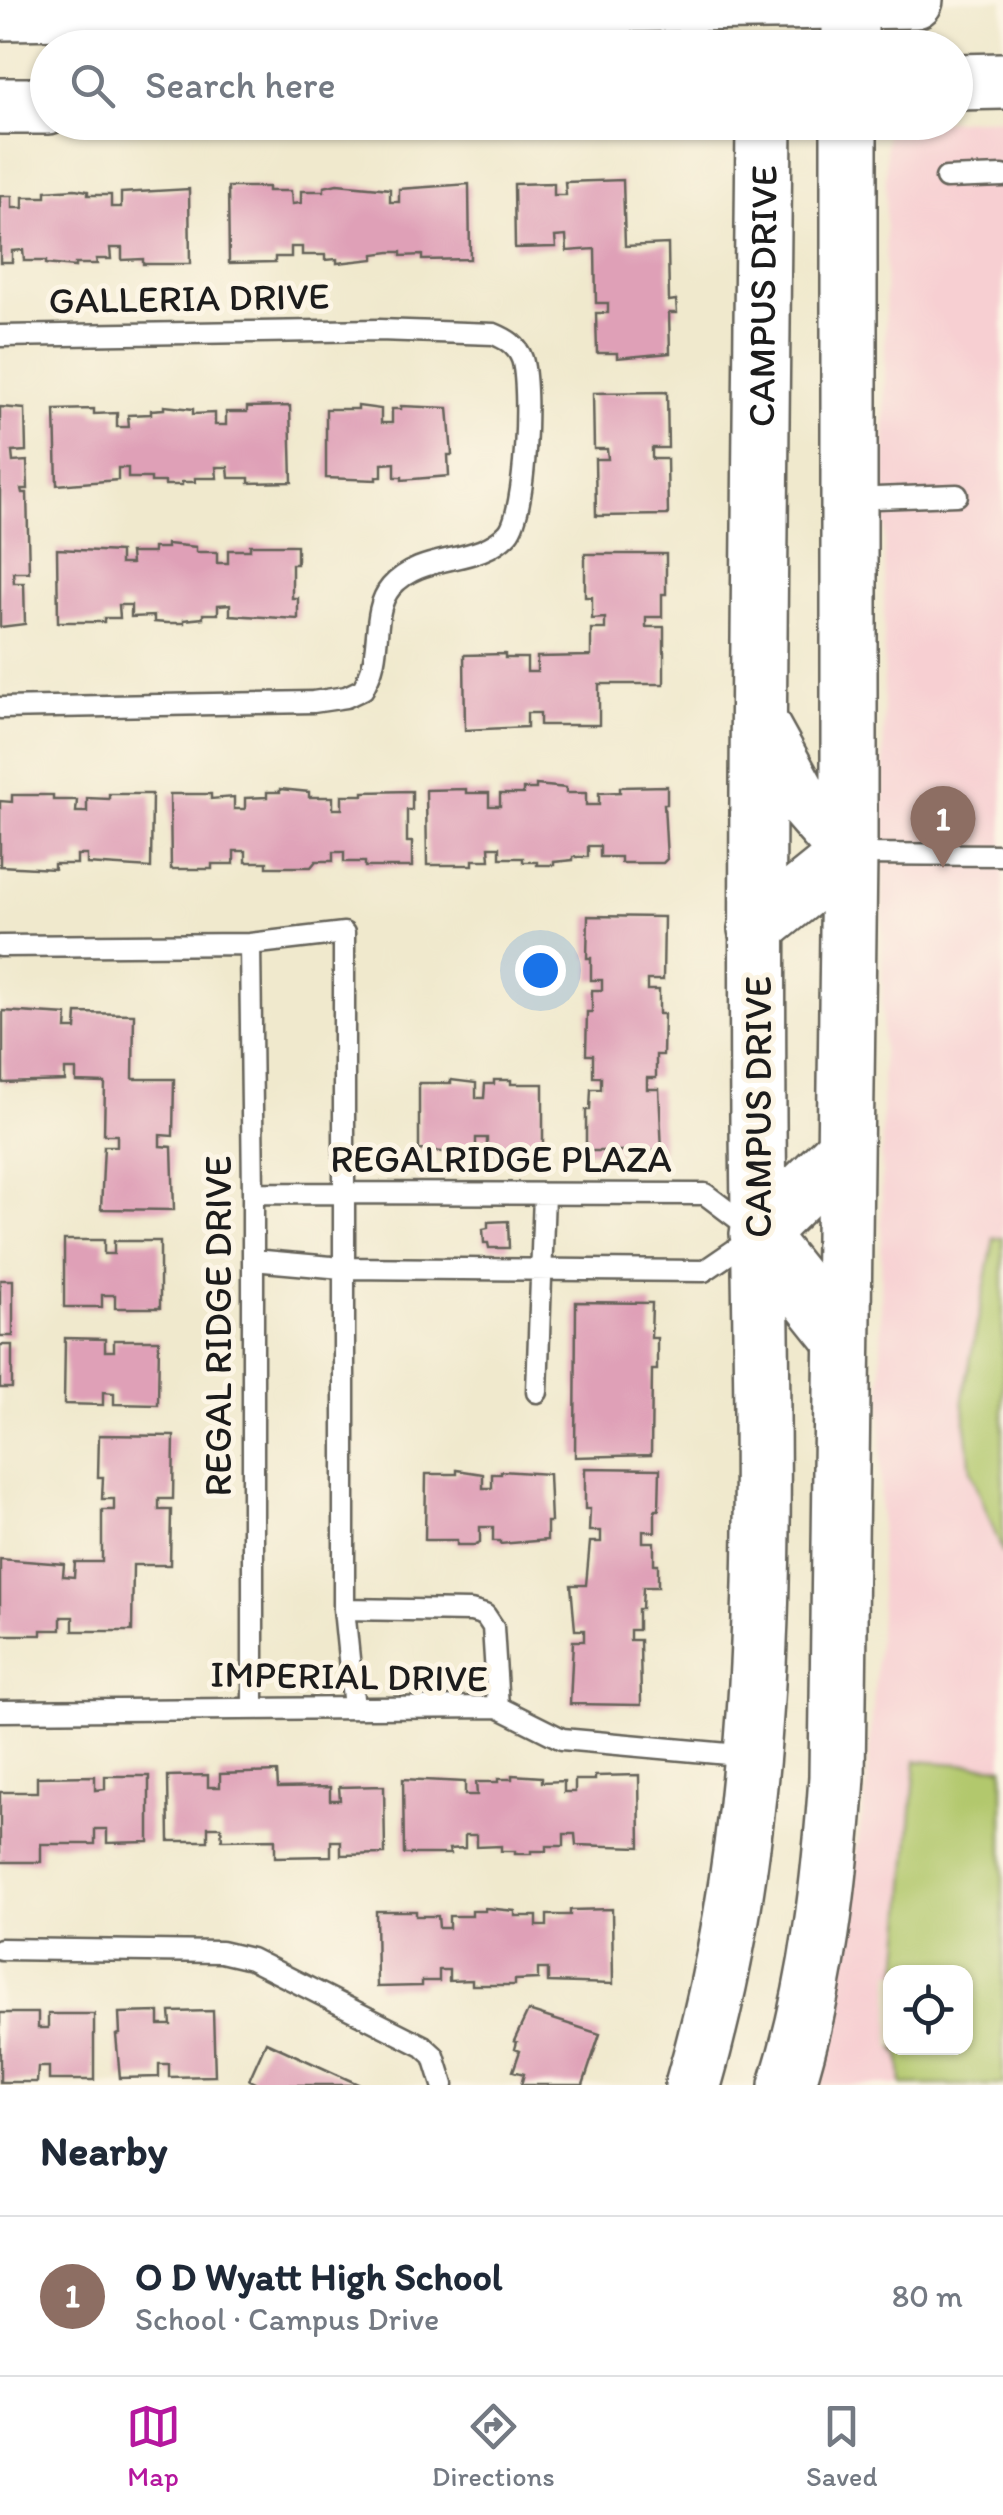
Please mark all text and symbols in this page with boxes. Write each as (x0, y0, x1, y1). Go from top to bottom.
search box (30, 30, 973, 140)
icon: search (65, 58, 120, 113)
text: Search here (145, 62, 336, 108)
street label: CAMPUS DRIVE (738, 165, 787, 427)
street label: GALLERIA DRIVE (48, 273, 330, 323)
pin: 1 (910, 786, 976, 868)
your location (515, 945, 566, 996)
street label: CAMPUS DRIVE (735, 976, 781, 1238)
street label: REGALRIDGE PLAZA (330, 1136, 672, 1182)
street label: REGAL RIDGE DRIVE (195, 1155, 241, 1497)
street label: IMPERIAL DRIVE (210, 1651, 488, 1701)
map controls (883, 1965, 973, 2055)
button: locate (883, 1965, 973, 2055)
text: Nearby (40, 2125, 167, 2176)
text: O D Wyatt High School (135, 2254, 503, 2300)
text: 1 (65, 2277, 80, 2315)
text: 80 m (892, 2277, 963, 2315)
text: School · Campus Drive (135, 2300, 439, 2338)
tab: Map (126, 2399, 181, 2493)
tab: Directions (432, 2399, 555, 2493)
tab: Saved (806, 2399, 877, 2493)

